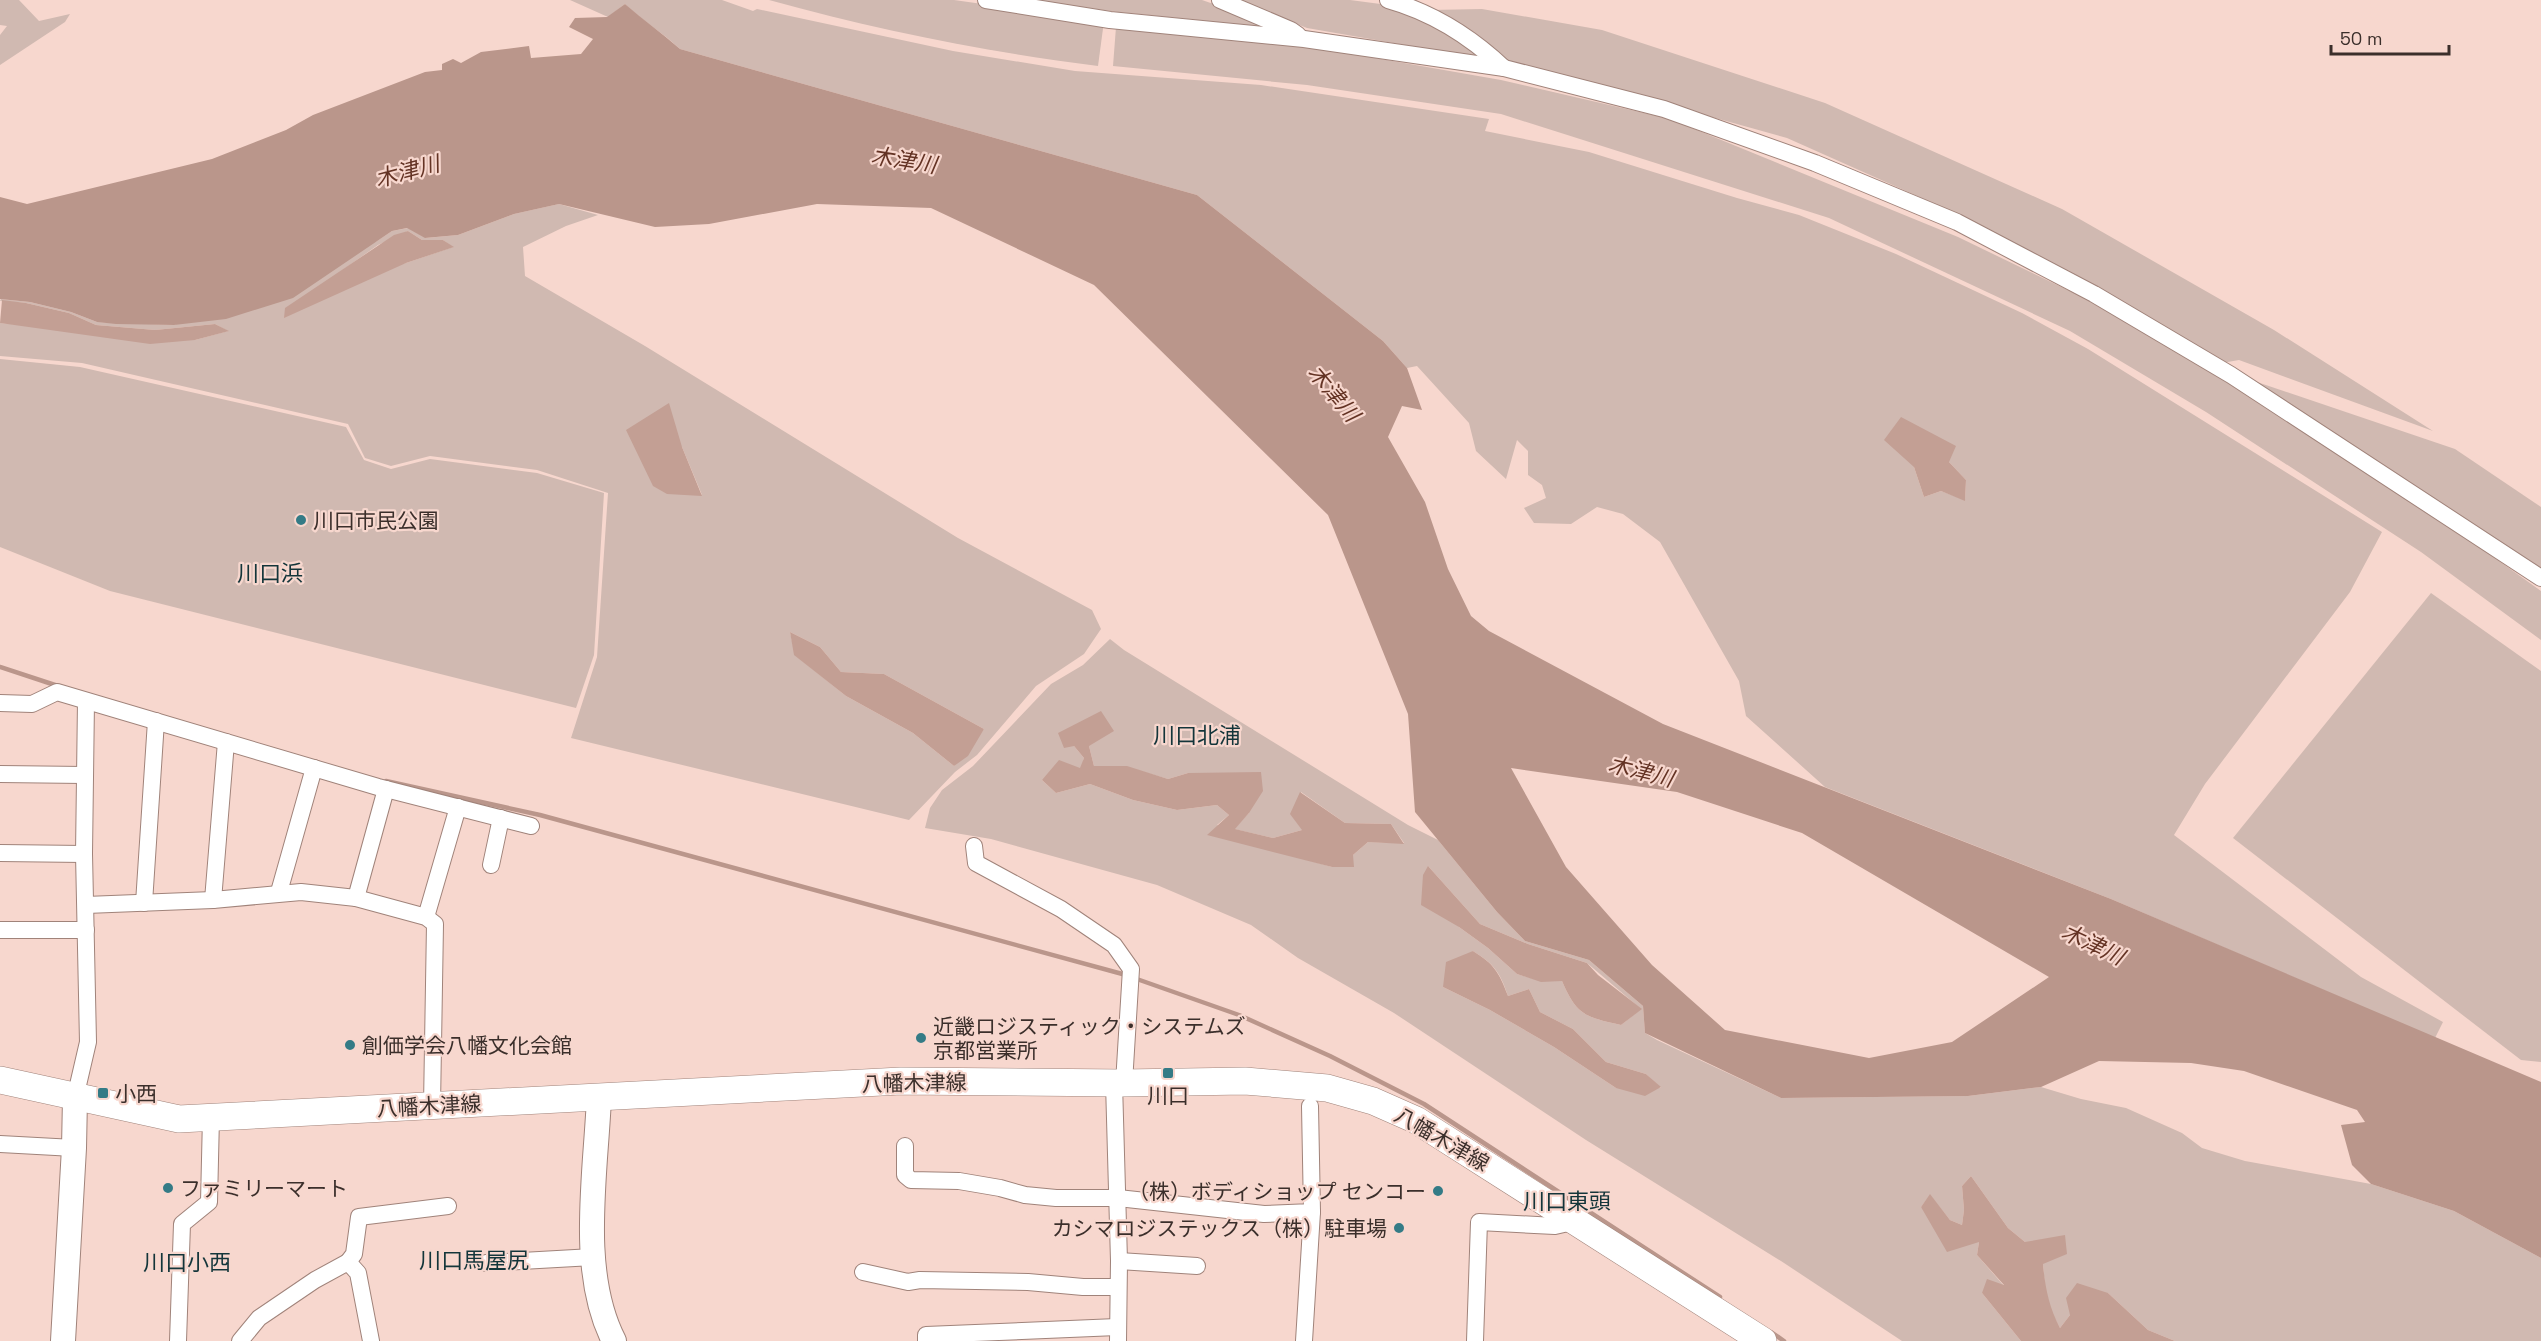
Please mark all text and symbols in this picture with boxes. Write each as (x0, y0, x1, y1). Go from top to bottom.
scale bar (2331, 18, 2450, 56)
text: 50 m (2340, 27, 2382, 50)
water label: 木津川 (869, 141, 941, 179)
water label: 木津川 (371, 148, 444, 193)
water label: 木津川 (1302, 359, 1367, 429)
place label: 川口市民公園 (313, 507, 439, 534)
marker: 川口市民公園 (294, 513, 308, 527)
district label: 川口浜 (237, 559, 303, 587)
district label: 川口北浦 (1153, 721, 1241, 749)
water label: 木津川 (1606, 749, 1678, 793)
water label: 木津川 (2057, 917, 2131, 971)
place label: 近畿ロジスティック・システムズ 京都営業所 (933, 1013, 1246, 1064)
marker: 近畿ロジスティック・システムズ 京都営業所 (914, 1031, 928, 1045)
place label: 創価学会八幡文化会館 (362, 1032, 572, 1059)
marker: 創価学会八幡文化会館 (343, 1038, 357, 1052)
marker: 川口 (1161, 1066, 1175, 1080)
street label: 八幡木津線 (861, 1069, 967, 1097)
place label: 小西 (115, 1080, 157, 1107)
place label: 川口 (1147, 1082, 1189, 1109)
marker: 小西 (96, 1086, 110, 1100)
street label: 八幡木津線 (376, 1090, 482, 1122)
street label: 八幡木津線 (1390, 1101, 1494, 1177)
place label: ファミリーマート (180, 1175, 348, 1202)
place label: （株）ボディショップ センコー (1128, 1178, 1426, 1205)
marker: ファミリーマート (161, 1181, 175, 1195)
marker: （株）ボディショップ センコー (1431, 1184, 1445, 1198)
district label: 川口東頭 (1523, 1187, 1611, 1215)
place label: カシマロジステックス（株）駐車場 (1052, 1215, 1387, 1242)
marker: カシマロジステックス（株）駐車場 (1392, 1221, 1406, 1235)
district label: 川口馬屋尻 (419, 1246, 529, 1274)
district label: 川口小西 (143, 1248, 231, 1276)

